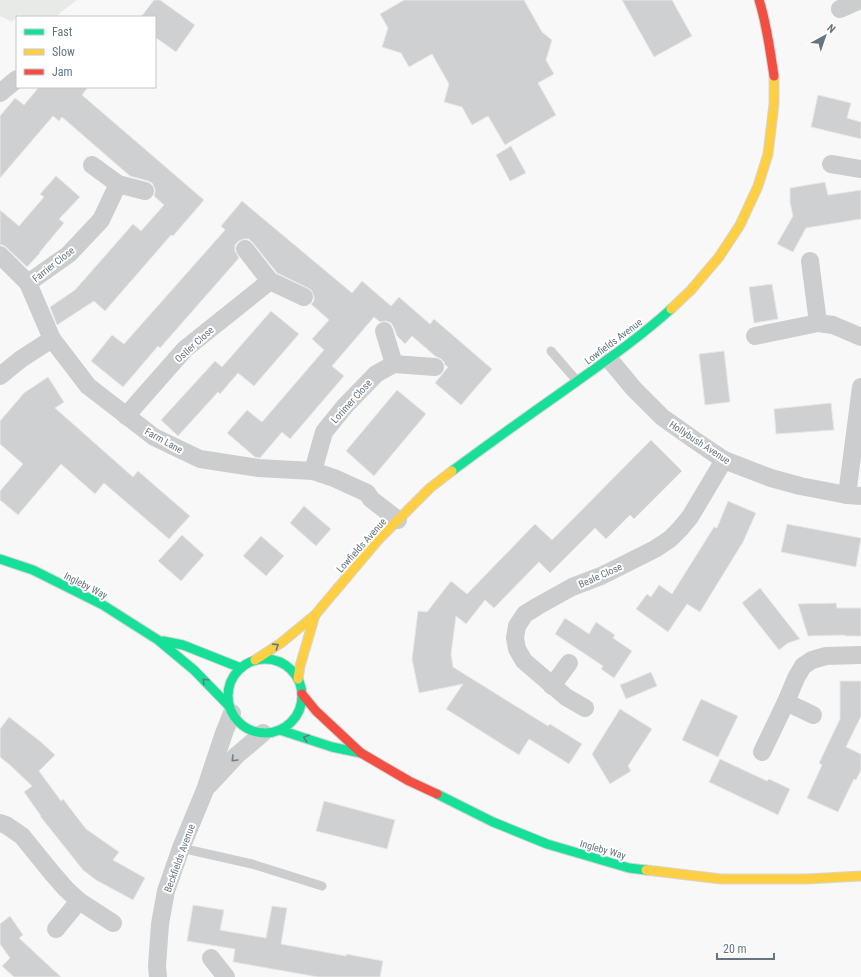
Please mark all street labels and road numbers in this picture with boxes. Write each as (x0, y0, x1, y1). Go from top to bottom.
street label: Farrier Close (30, 244, 77, 284)
street label: Lowfields Avenue (583, 316, 644, 366)
street label: Ostler Close (173, 324, 216, 365)
street label: Lorimer Close (329, 377, 374, 425)
street label: Hollybush Avenue (667, 419, 732, 466)
street label: Farm Lane (143, 426, 185, 455)
street label: Lowfields Avenue (334, 516, 389, 575)
street label: Beale Close (577, 561, 624, 590)
street label: Ingleby Way (62, 570, 109, 601)
street label: Beckfields Avenue (162, 822, 197, 894)
street label: Ingleby Way (579, 838, 627, 861)

